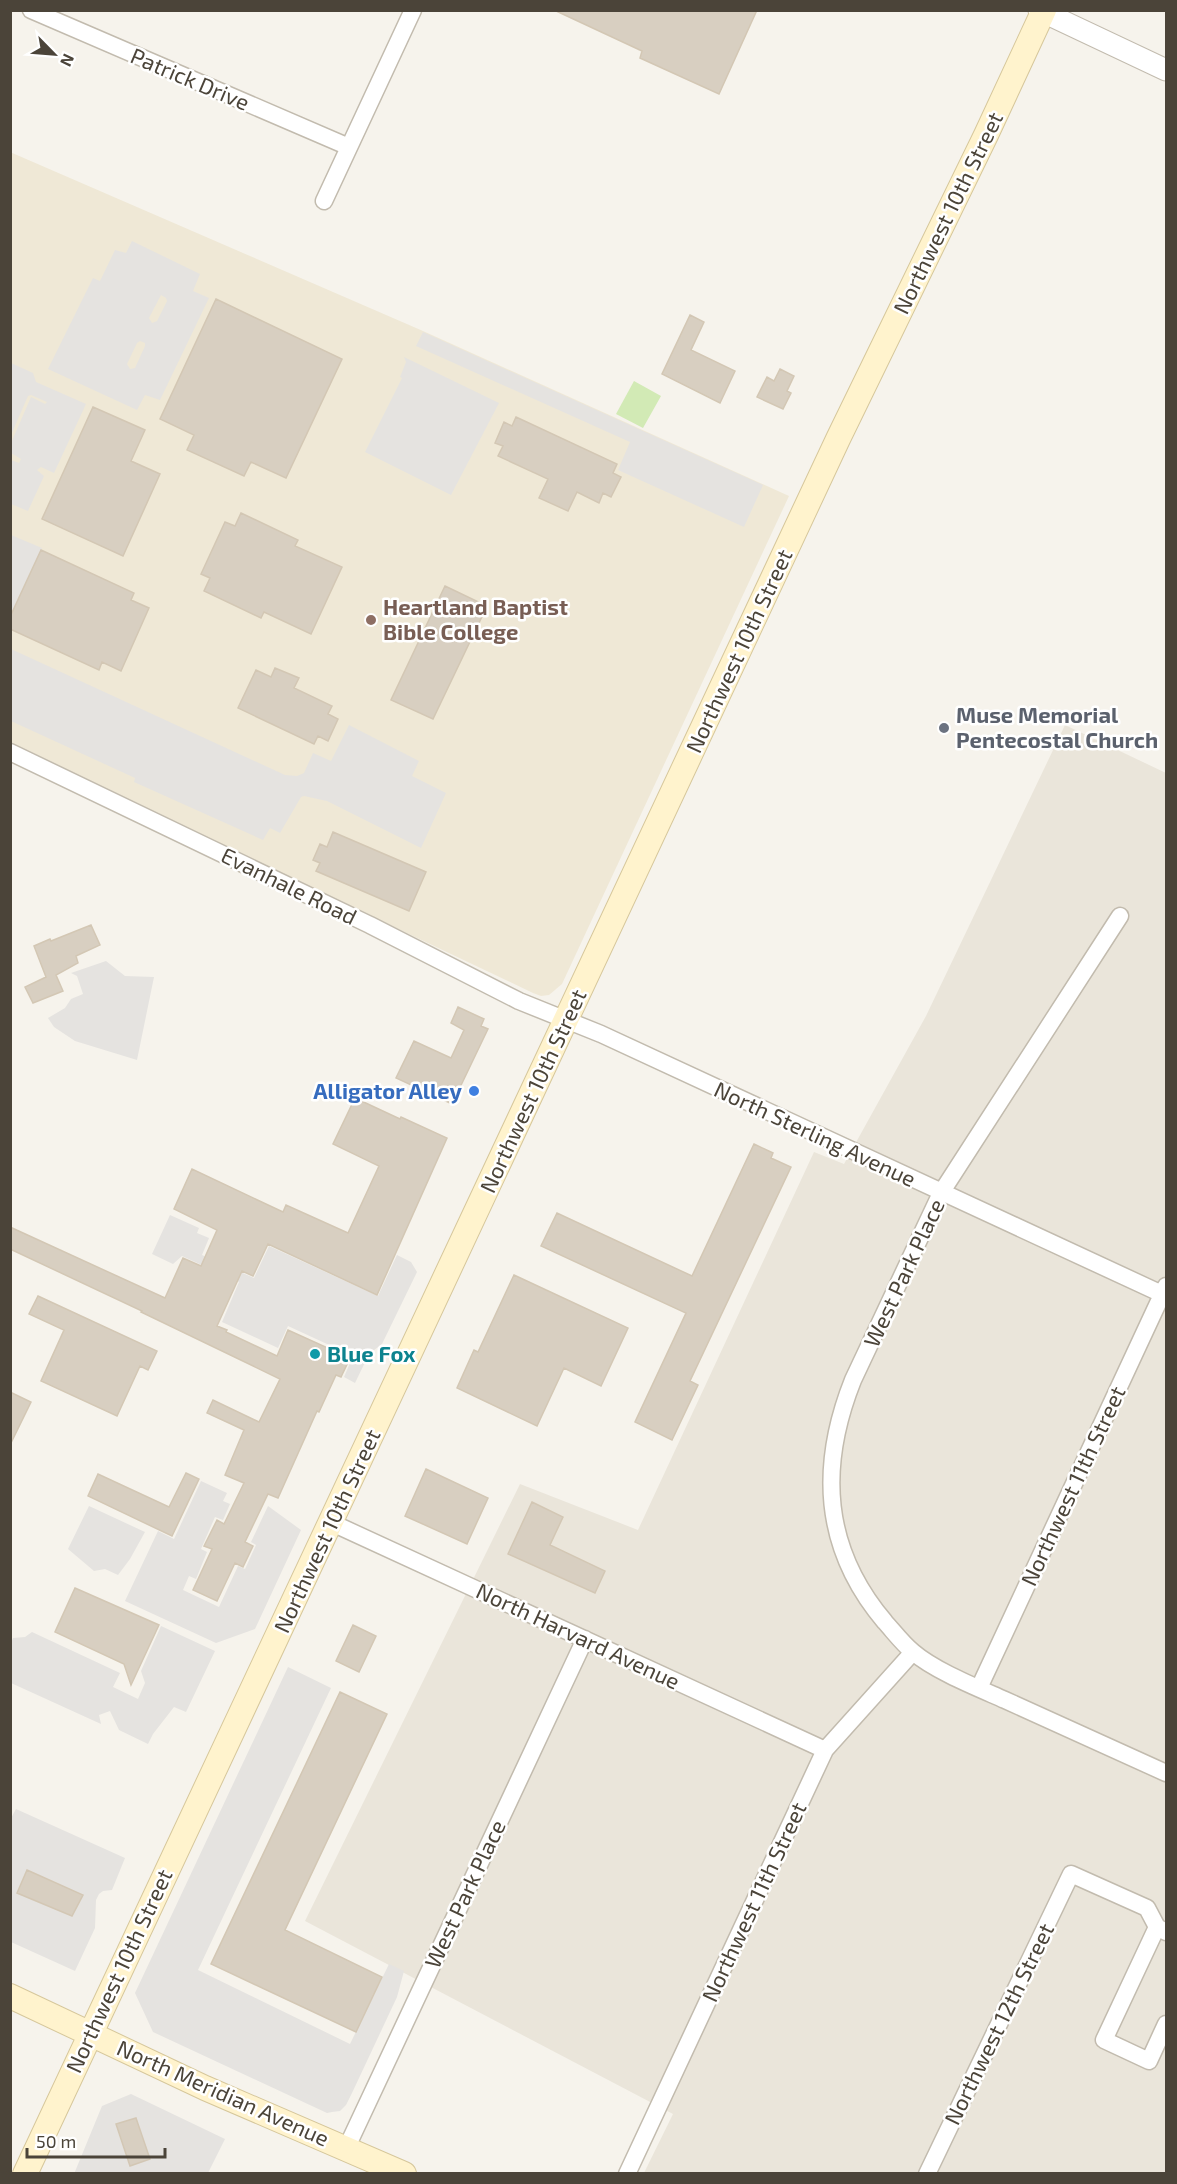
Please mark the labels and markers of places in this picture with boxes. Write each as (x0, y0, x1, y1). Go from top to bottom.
place label: Heartland Baptist Bible College (383, 593, 568, 644)
marker: Heartland Baptist Bible College (364, 613, 378, 627)
place label: Muse Memorial Pentecostal Church (956, 701, 1158, 752)
marker: Muse Memorial Pentecostal Church (937, 721, 951, 735)
place label: Alligator Alley (313, 1077, 463, 1104)
marker: Alligator Alley (467, 1084, 481, 1098)
place label: Blue Fox (327, 1340, 416, 1366)
marker: Blue Fox (308, 1347, 322, 1361)

